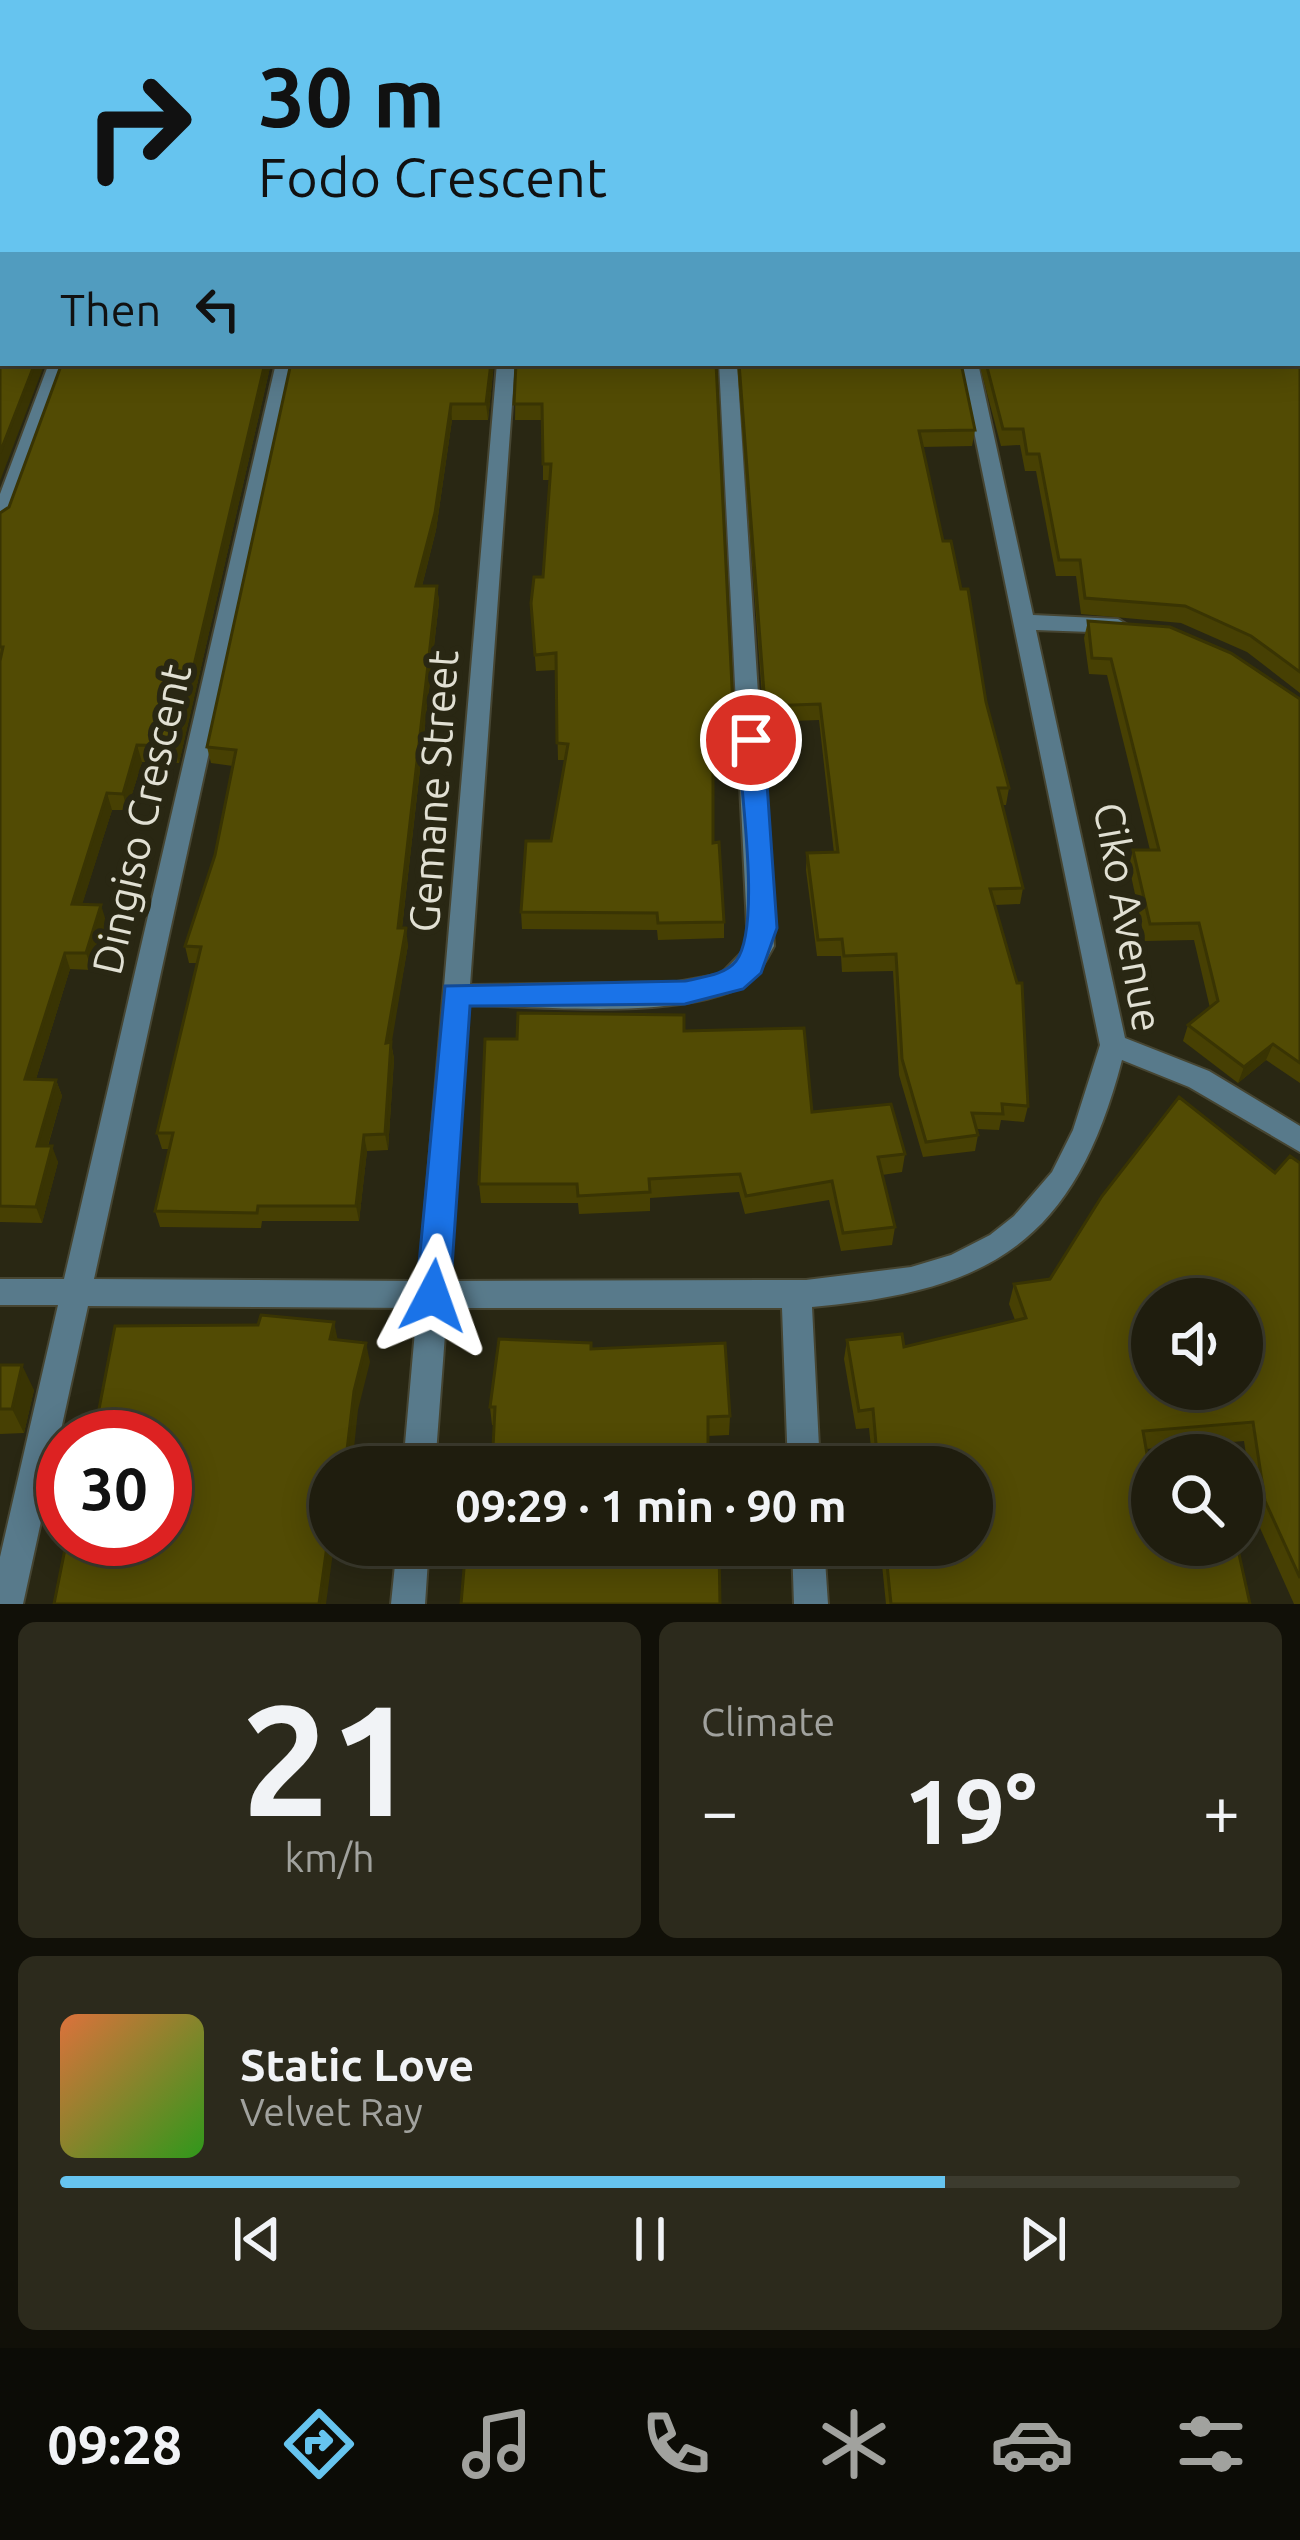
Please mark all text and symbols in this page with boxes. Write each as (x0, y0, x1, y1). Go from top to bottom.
icon: right (60, 48, 216, 204)
text: 30 m (258, 49, 445, 143)
text: Fodo Crescent (258, 147, 607, 207)
icon: left (185, 276, 251, 342)
text: Then (60, 284, 161, 335)
street label: Gemane Street (400, 648, 466, 934)
street label: Dingiso Crescent (82, 659, 200, 979)
pin (700, 689, 802, 791)
icon: arrive (718, 707, 784, 773)
street label: Ciko Avenue (1086, 799, 1172, 1035)
position arrow (370, 1233, 496, 1359)
map controls (1131, 1278, 1263, 1566)
button: sound (1131, 1278, 1263, 1410)
speed limit sign: 30 (36, 1410, 192, 1566)
button: search (1131, 1434, 1263, 1566)
text: 09:29 · 1 min · 90 m (455, 1480, 847, 1531)
text: 21 (242, 1671, 417, 1845)
text: Climate (701, 1700, 835, 1743)
text: 19° (904, 1760, 1037, 1861)
text: − (701, 1773, 738, 1847)
text: + (1203, 1773, 1240, 1847)
text: km/h (284, 1836, 375, 1879)
text: Static Love (240, 2039, 474, 2090)
text: Velvet Ray (240, 2090, 423, 2133)
icon: previous (224, 2206, 290, 2272)
icon: pause (617, 2206, 683, 2272)
icon: next (1010, 2206, 1076, 2272)
icon: directions (277, 2402, 361, 2486)
icon: music (455, 2402, 539, 2486)
icon: phone (634, 2402, 718, 2486)
icon: climate (812, 2402, 896, 2486)
icon: car (990, 2402, 1074, 2486)
icon: filters (1169, 2402, 1253, 2486)
text: 09:28 (47, 2414, 182, 2474)

